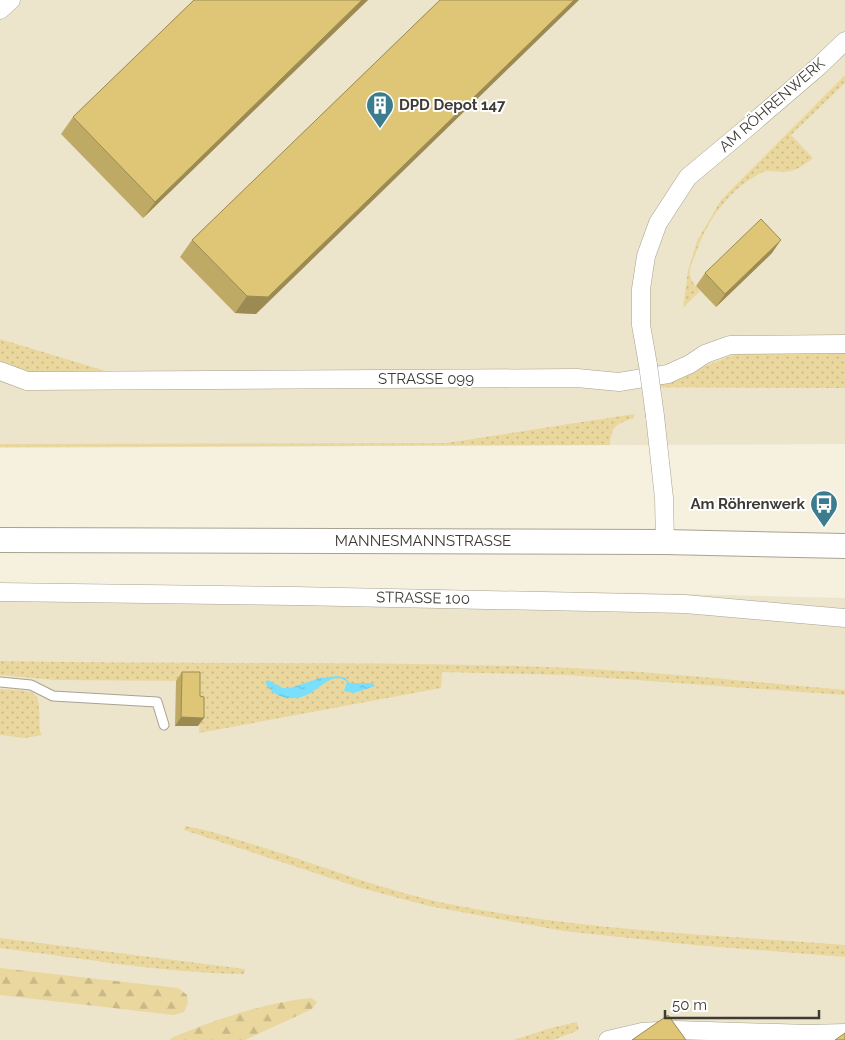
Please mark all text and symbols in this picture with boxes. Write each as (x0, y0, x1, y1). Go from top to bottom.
street label: AM RÖHRENWERK (715, 53, 829, 156)
building icon: DPD Depot 147 (365, 90, 395, 129)
place label: DPD Depot 147 (399, 96, 506, 114)
street label: STRASSE 099 (378, 370, 474, 388)
bus stop icon: Am Röhrenwerk (809, 489, 839, 528)
place label: Am Röhrenwerk (690, 495, 806, 513)
street label: MANNESMANNSTRASSE (335, 532, 511, 550)
street label: STRASSE 100 (376, 588, 470, 608)
scale bar (665, 988, 819, 1020)
text: 50 m (672, 996, 707, 1014)

